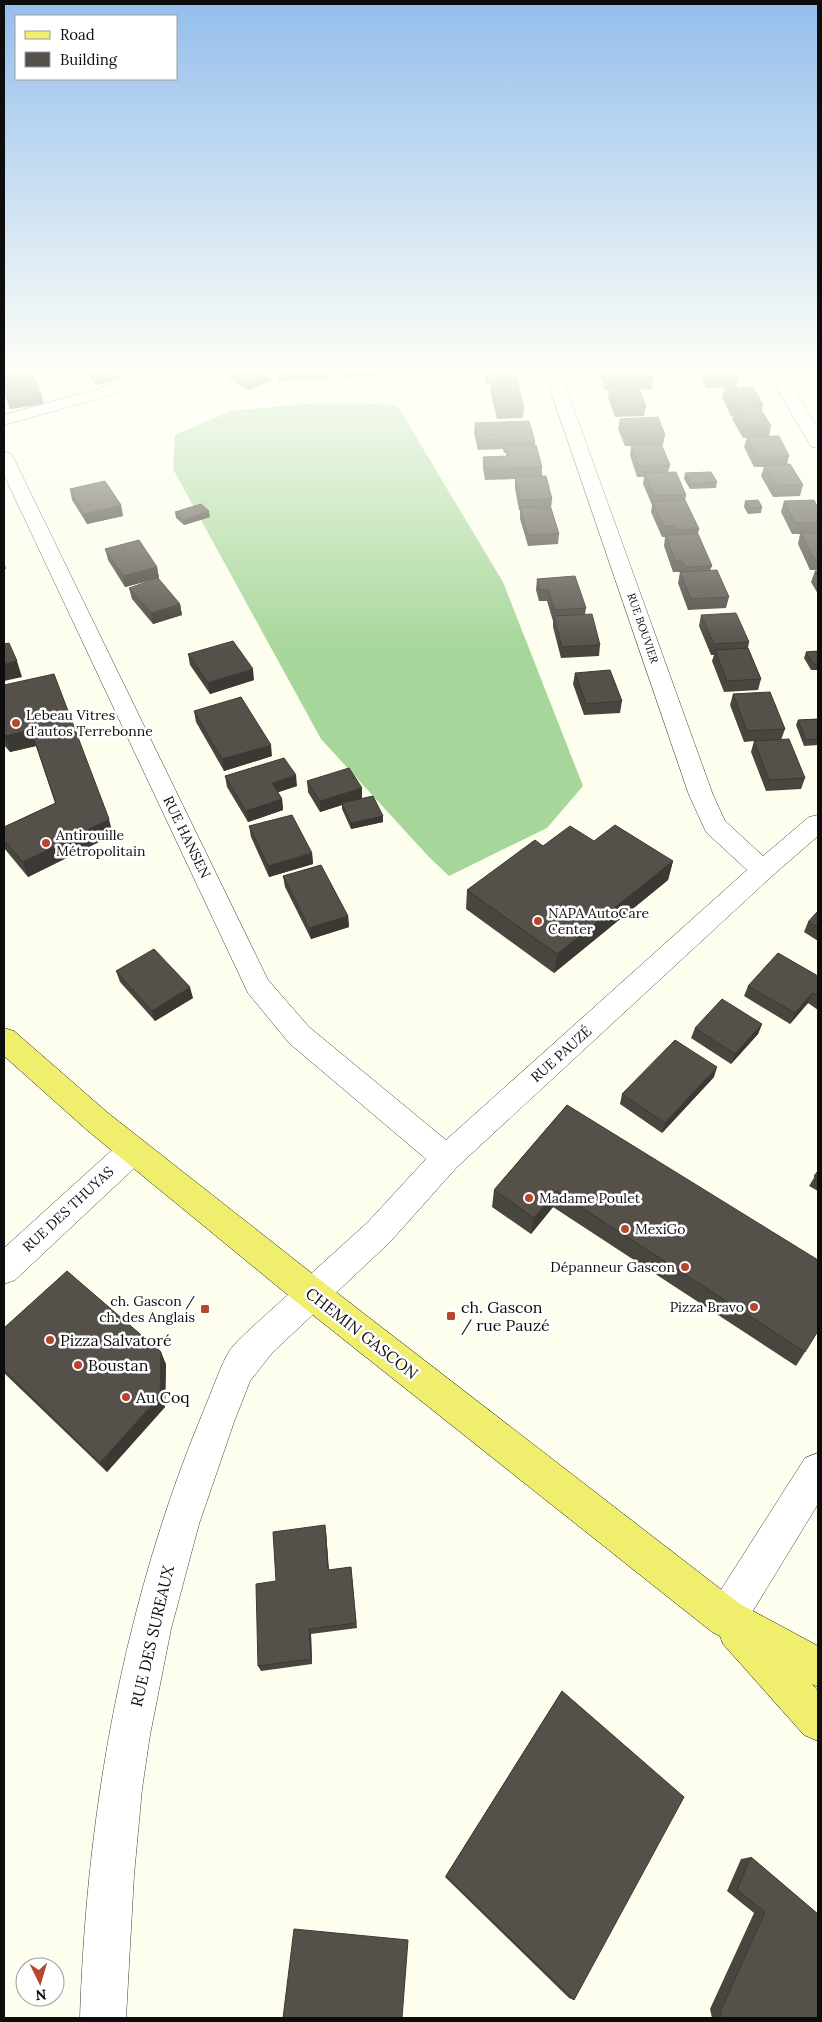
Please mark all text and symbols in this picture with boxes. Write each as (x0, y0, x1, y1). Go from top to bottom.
legend (15, 15, 178, 80)
text: Road (60, 25, 95, 44)
text: Building (60, 50, 118, 69)
street label: RUE BOUVIER (624, 591, 662, 665)
place label: Lebeau Vitres d'autos Terrebonne (26, 706, 153, 740)
marker: Lebeau Vitres d'autos Terrebonne (10, 717, 22, 729)
street label: RUE HANSEN (159, 793, 215, 881)
place label: Antirouille Métropolitain (55, 826, 146, 860)
marker: Antirouille Métropolitain (40, 837, 52, 849)
place label: NAPA AutoCare Center (548, 904, 650, 938)
marker: NAPA AutoCare Center (532, 915, 544, 927)
street label: RUE PAUZÉ (527, 1022, 595, 1086)
street label: RUE DES THUYAS (19, 1162, 117, 1256)
place label: Madame Poulet (539, 1189, 641, 1207)
marker: Madame Poulet (523, 1192, 535, 1204)
place label: MexiGo (635, 1220, 685, 1238)
marker: MexiGo (619, 1223, 631, 1235)
place label: Dépanneur Gascon (550, 1258, 675, 1276)
marker: Dépanneur Gascon (679, 1261, 691, 1273)
street label: CHEMIN GASCON (302, 1283, 422, 1383)
place label: ch. Gascon / ch. des Anglais (99, 1292, 195, 1326)
place label: ch. Gascon / rue Pauzé (461, 1297, 550, 1336)
place label: Pizza Bravo (670, 1298, 744, 1316)
marker: Pizza Bravo (748, 1301, 760, 1313)
marker: ch. Gascon / ch. des Anglais (199, 1303, 211, 1315)
marker: ch. Gascon / rue Pauzé (445, 1310, 457, 1322)
place label: Pizza Salvatoré (60, 1330, 172, 1350)
marker: Pizza Salvatoré (44, 1334, 56, 1346)
place label: Boustan (88, 1355, 149, 1375)
marker: Boustan (72, 1359, 84, 1371)
place label: Au Coq (135, 1387, 190, 1407)
marker: Au Coq (120, 1391, 132, 1403)
street label: RUE DES SUREAUX (126, 1563, 178, 1709)
north arrow (15, 1957, 65, 2007)
text: N (35, 1986, 47, 2004)

